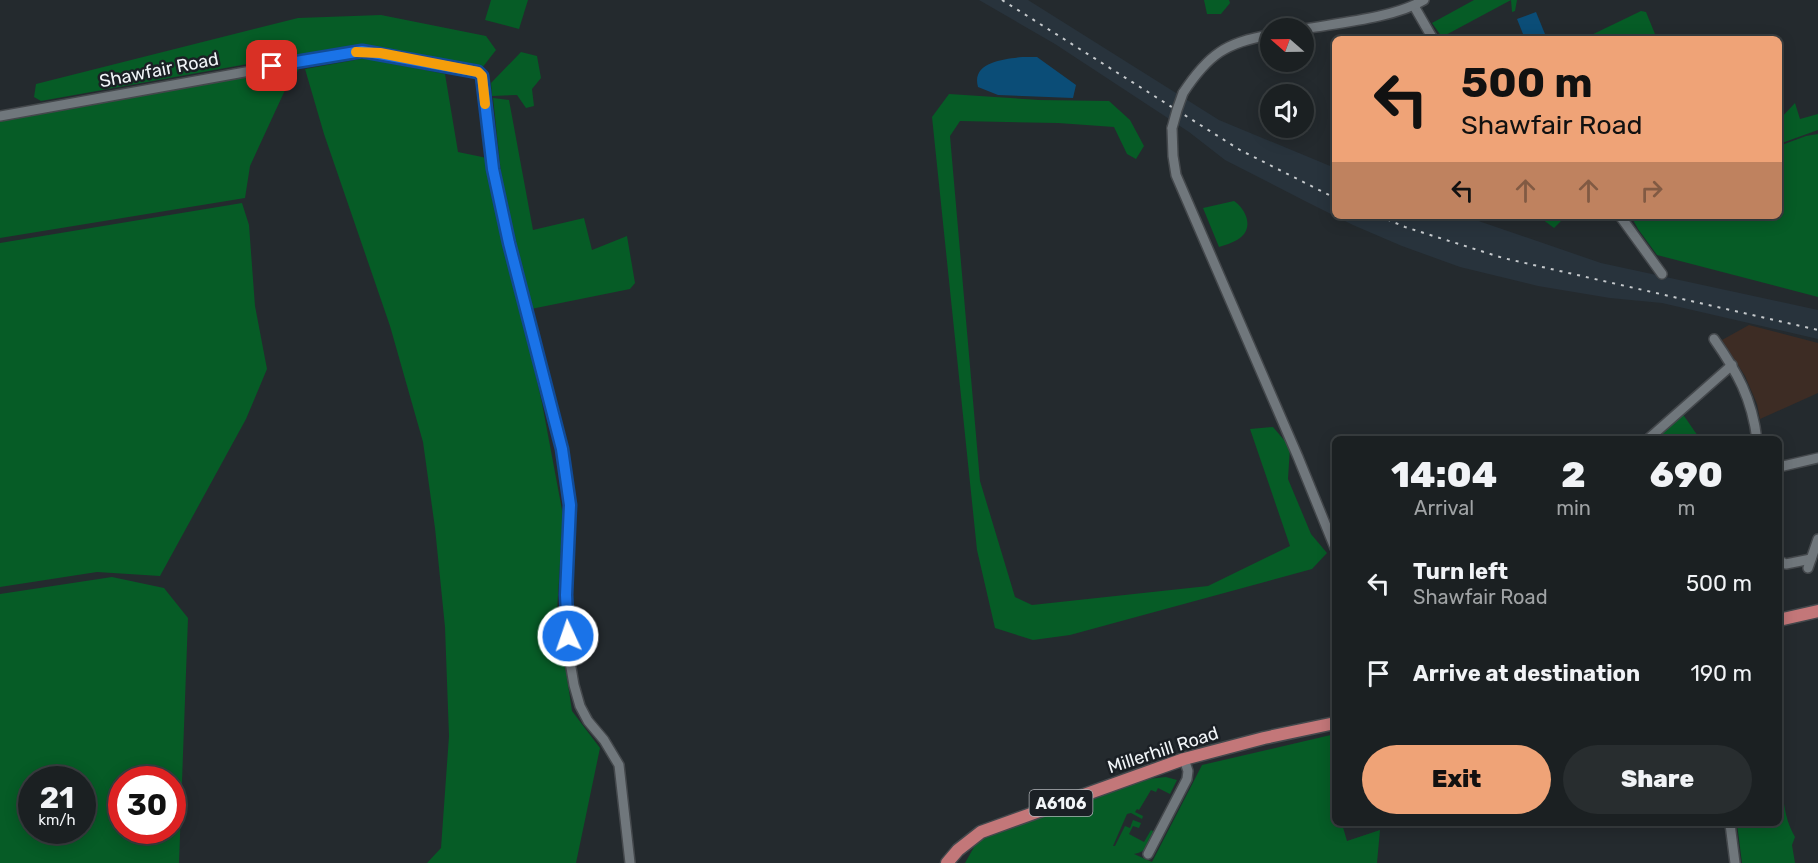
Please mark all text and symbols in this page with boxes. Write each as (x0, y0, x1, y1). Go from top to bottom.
north arrow (1260, 18, 1314, 72)
map controls (1260, 18, 1314, 138)
pin (246, 40, 297, 91)
street label: Shawfair Road (97, 48, 221, 92)
icon: arrive (255, 49, 288, 82)
text: 500 m (1461, 58, 1593, 108)
icon: left (1362, 60, 1440, 138)
button: sound (1260, 84, 1314, 138)
text: Shawfair Road (1461, 109, 1643, 141)
icon: left (1446, 174, 1479, 207)
icon: ahead (1509, 174, 1542, 207)
icon: ahead (1572, 174, 1605, 207)
icon: right (1635, 174, 1668, 207)
text: 14:04 (1391, 453, 1497, 496)
text: 2 (1561, 453, 1586, 496)
text: 690 (1650, 453, 1723, 496)
text: Arrival (1414, 496, 1474, 520)
text: min (1556, 496, 1591, 520)
text: m (1678, 496, 1695, 520)
text: Turn left (1413, 558, 1508, 585)
icon: left (1362, 567, 1395, 600)
text: 500 m (1686, 570, 1752, 597)
text: Shawfair Road (1413, 585, 1548, 609)
position arrow (536, 604, 600, 668)
icon: arrive (1362, 657, 1395, 690)
text: Arrive at destination (1413, 660, 1640, 687)
text: 190 m (1691, 660, 1752, 687)
street label: Millerhill Road (1105, 722, 1221, 778)
button: Exit (1362, 745, 1551, 814)
button: Share (1563, 745, 1752, 814)
speed limit sign: 30 (108, 766, 186, 844)
text: 21 (40, 780, 74, 816)
road number: A6106 (1030, 790, 1092, 816)
text: km/h (38, 811, 76, 829)

